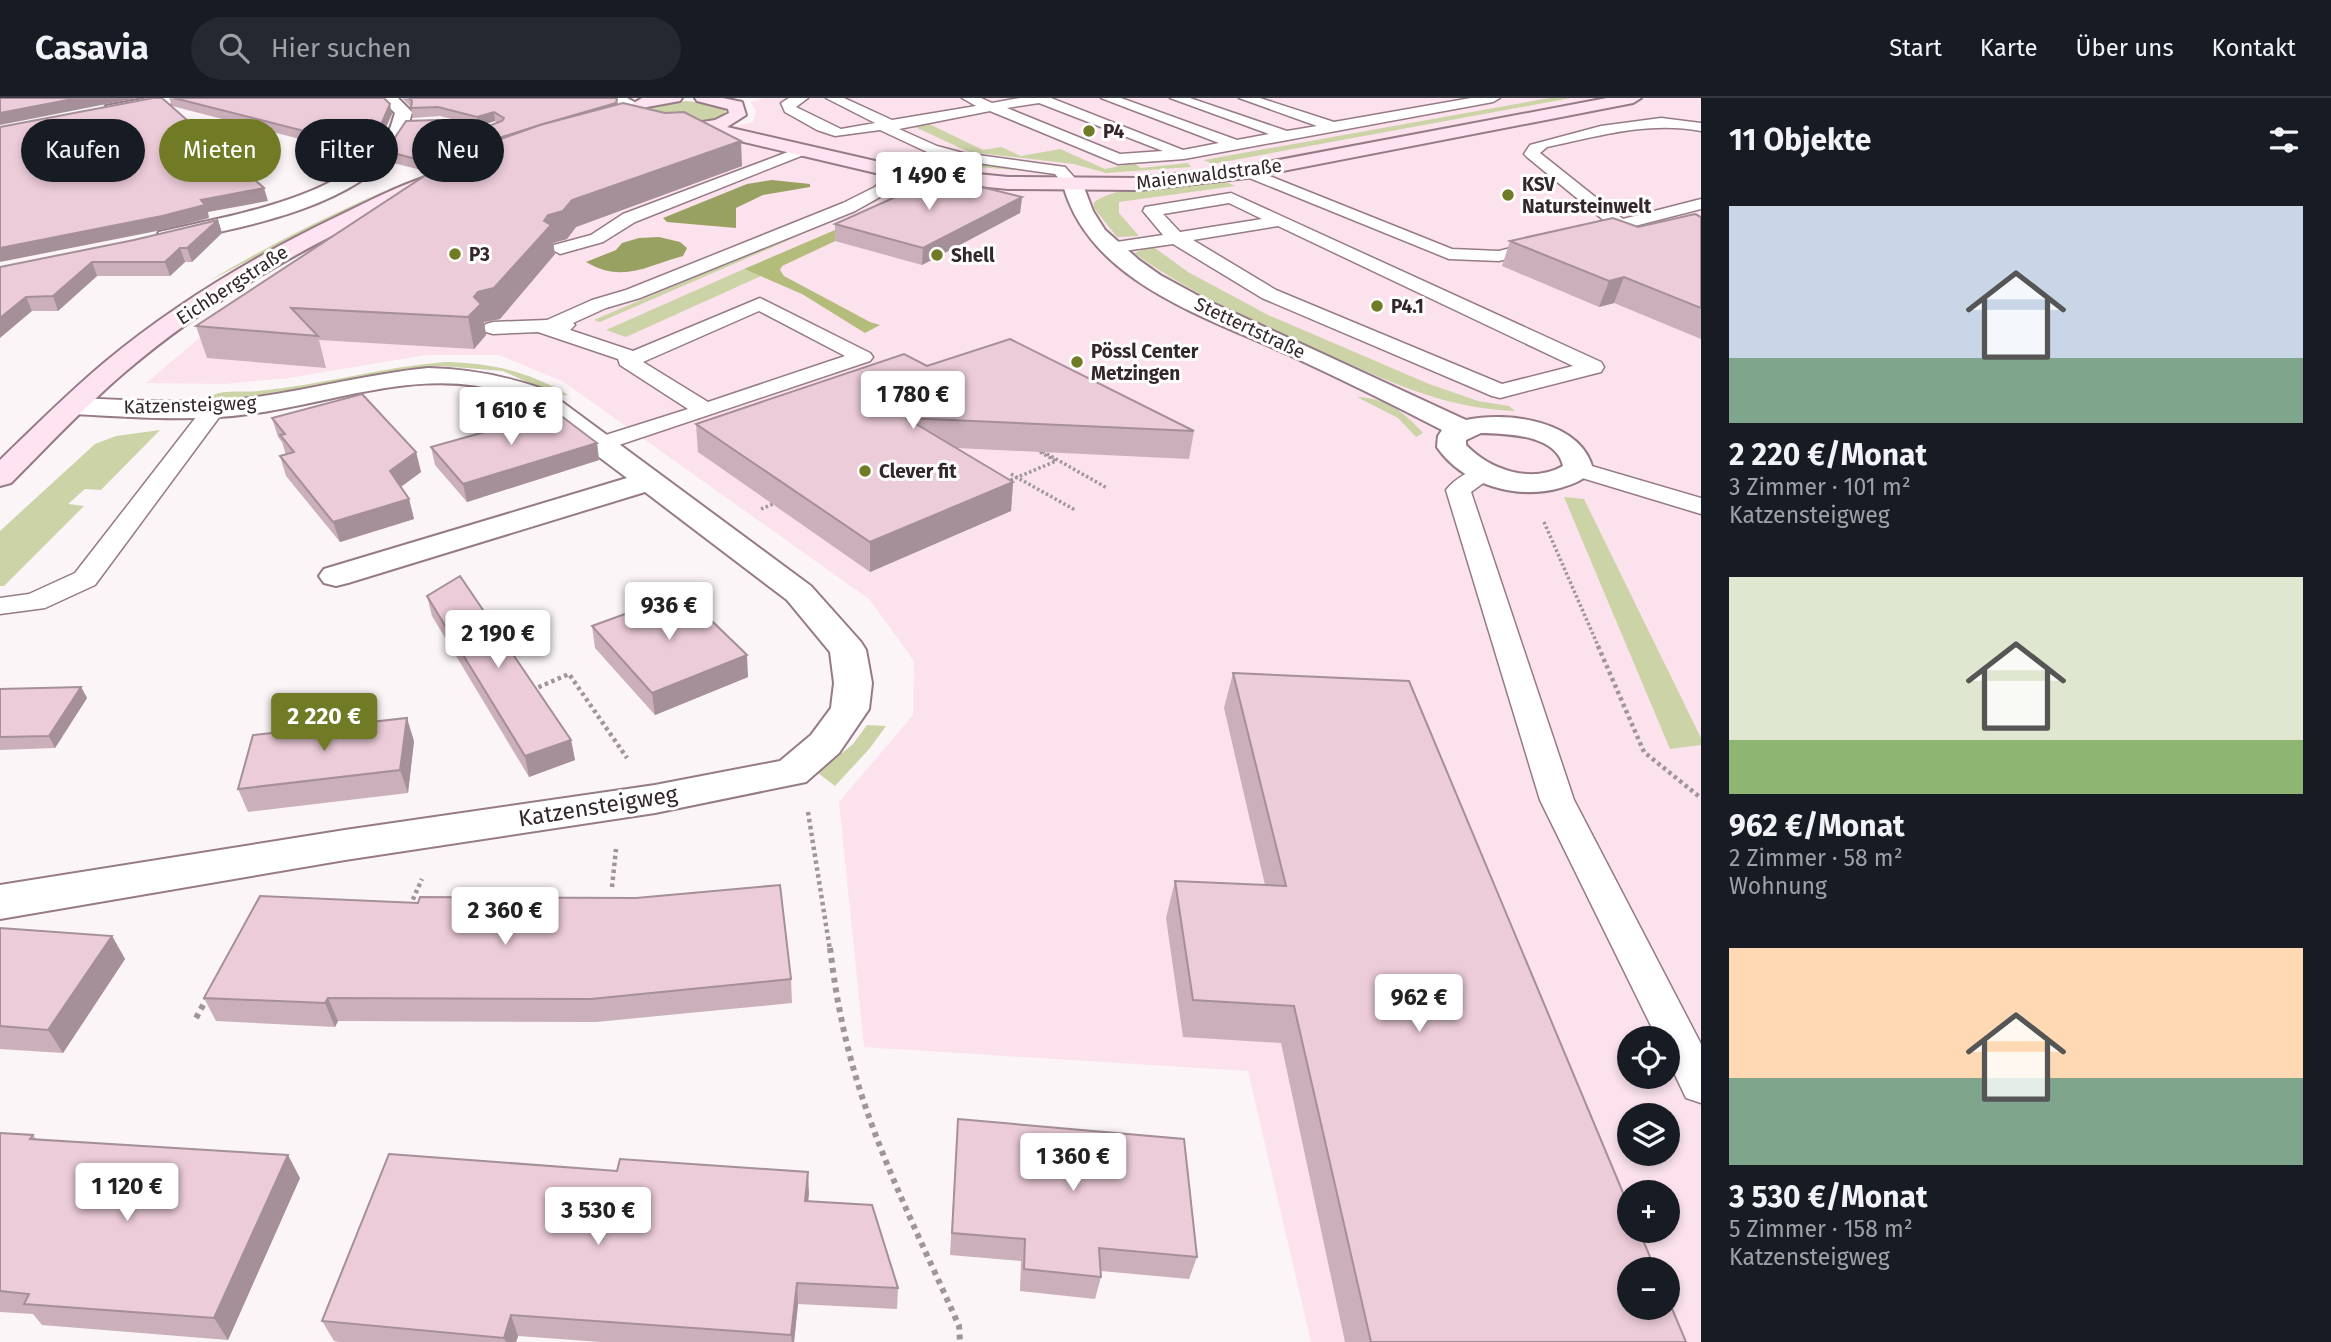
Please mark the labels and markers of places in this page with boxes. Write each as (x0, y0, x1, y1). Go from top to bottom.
place label: P4 (1103, 120, 1125, 143)
marker: P4 (1081, 123, 1097, 139)
pin: 1 490 € (864, 152, 994, 212)
place label: KSV Natursteinwelt (1522, 173, 1652, 218)
marker: KSV Natursteinwelt (1500, 187, 1516, 203)
place label: P3 (469, 243, 490, 266)
place label: Shell (951, 244, 995, 267)
marker: P3 (447, 246, 463, 262)
marker: Shell (929, 247, 945, 263)
place label: P4.1 (1391, 295, 1424, 318)
marker: P4.1 (1369, 298, 1385, 314)
place label: Pössl Center Metzingen (1091, 340, 1199, 385)
marker: Pössl Center Metzingen (1069, 354, 1085, 370)
pin: 1 780 € (848, 372, 978, 431)
pin: 1 610 € (446, 388, 576, 447)
place label: Clever fit (879, 460, 957, 483)
marker: Clever fit (857, 463, 873, 479)
pin: 936 € (620, 582, 718, 642)
pin: 2 190 € (433, 610, 563, 670)
pin: 2 220 € (259, 694, 389, 753)
pin: 2 360 € (440, 888, 570, 947)
pin: 962 € (1370, 974, 1468, 1034)
pin: 1 360 € (1008, 1134, 1138, 1193)
pin: 1 120 € (62, 1164, 192, 1223)
pin: 3 530 € (533, 1188, 663, 1247)

